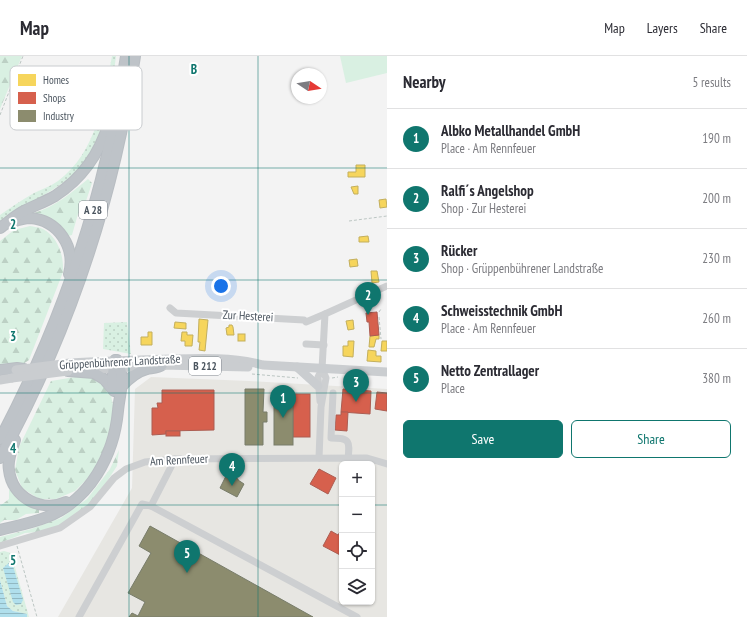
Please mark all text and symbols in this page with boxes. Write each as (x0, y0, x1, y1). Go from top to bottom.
text: Map (20, 16, 49, 40)
text: Map (604, 19, 625, 37)
text: Layers (647, 19, 678, 37)
text: Share (700, 19, 727, 37)
text: B (191, 61, 197, 78)
legend (10, 66, 142, 130)
north arrow (291, 68, 327, 104)
text: Nearby (403, 71, 446, 93)
text: Homes (43, 73, 69, 87)
text: 5 results (692, 74, 731, 91)
text: Shops (43, 91, 66, 105)
text: Industry (43, 109, 75, 123)
text: Albko Metallhandel GmbH (441, 121, 580, 140)
text: 1 (413, 130, 419, 147)
text: 190 m (702, 130, 731, 147)
text: Place · Am Rennfeuer (441, 140, 536, 157)
text: Ralfi´s Angelshop (441, 181, 534, 200)
text: 2 (413, 190, 419, 207)
text: 200 m (702, 190, 731, 207)
text: Shop · Zur Hesterei (441, 200, 526, 217)
road number: A 28 (79, 201, 107, 219)
text: 2 (10, 216, 16, 233)
text: Rücker (441, 241, 477, 260)
text: 3 (413, 250, 419, 267)
text: 230 m (702, 250, 731, 267)
text: Shop · Grüppenbührener Landstraße (441, 260, 603, 277)
your location (211, 276, 231, 296)
pin: 2 (355, 282, 381, 315)
text: Schweisstechnik GmbH (441, 301, 562, 320)
street label: Zur Hesterei (222, 307, 274, 324)
text: 4 (413, 310, 419, 327)
text: 260 m (702, 310, 731, 327)
text: Place · Am Rennfeuer (441, 320, 536, 337)
text: 3 (10, 328, 16, 345)
street label: Grüppenbührener Landstraße (59, 351, 181, 372)
road number: B 212 (189, 357, 221, 375)
text: Netto Zentrallager (441, 361, 539, 380)
pin: 3 (343, 369, 369, 402)
text: 5 (413, 370, 419, 387)
text: 380 m (702, 370, 731, 387)
text: Place (441, 380, 465, 397)
pin: 1 (270, 385, 296, 418)
button: Save (403, 420, 563, 458)
button: Share (571, 420, 731, 458)
text: 4 (10, 440, 17, 457)
street label: Am Rennfeuer (150, 450, 209, 469)
pin: 4 (219, 453, 245, 486)
map controls (339, 461, 375, 605)
button: + (339, 461, 375, 497)
button: − (339, 497, 375, 533)
button: locate (339, 533, 375, 569)
pin: 5 (174, 540, 200, 573)
text: 5 (10, 552, 16, 569)
button: layers (339, 569, 375, 605)

